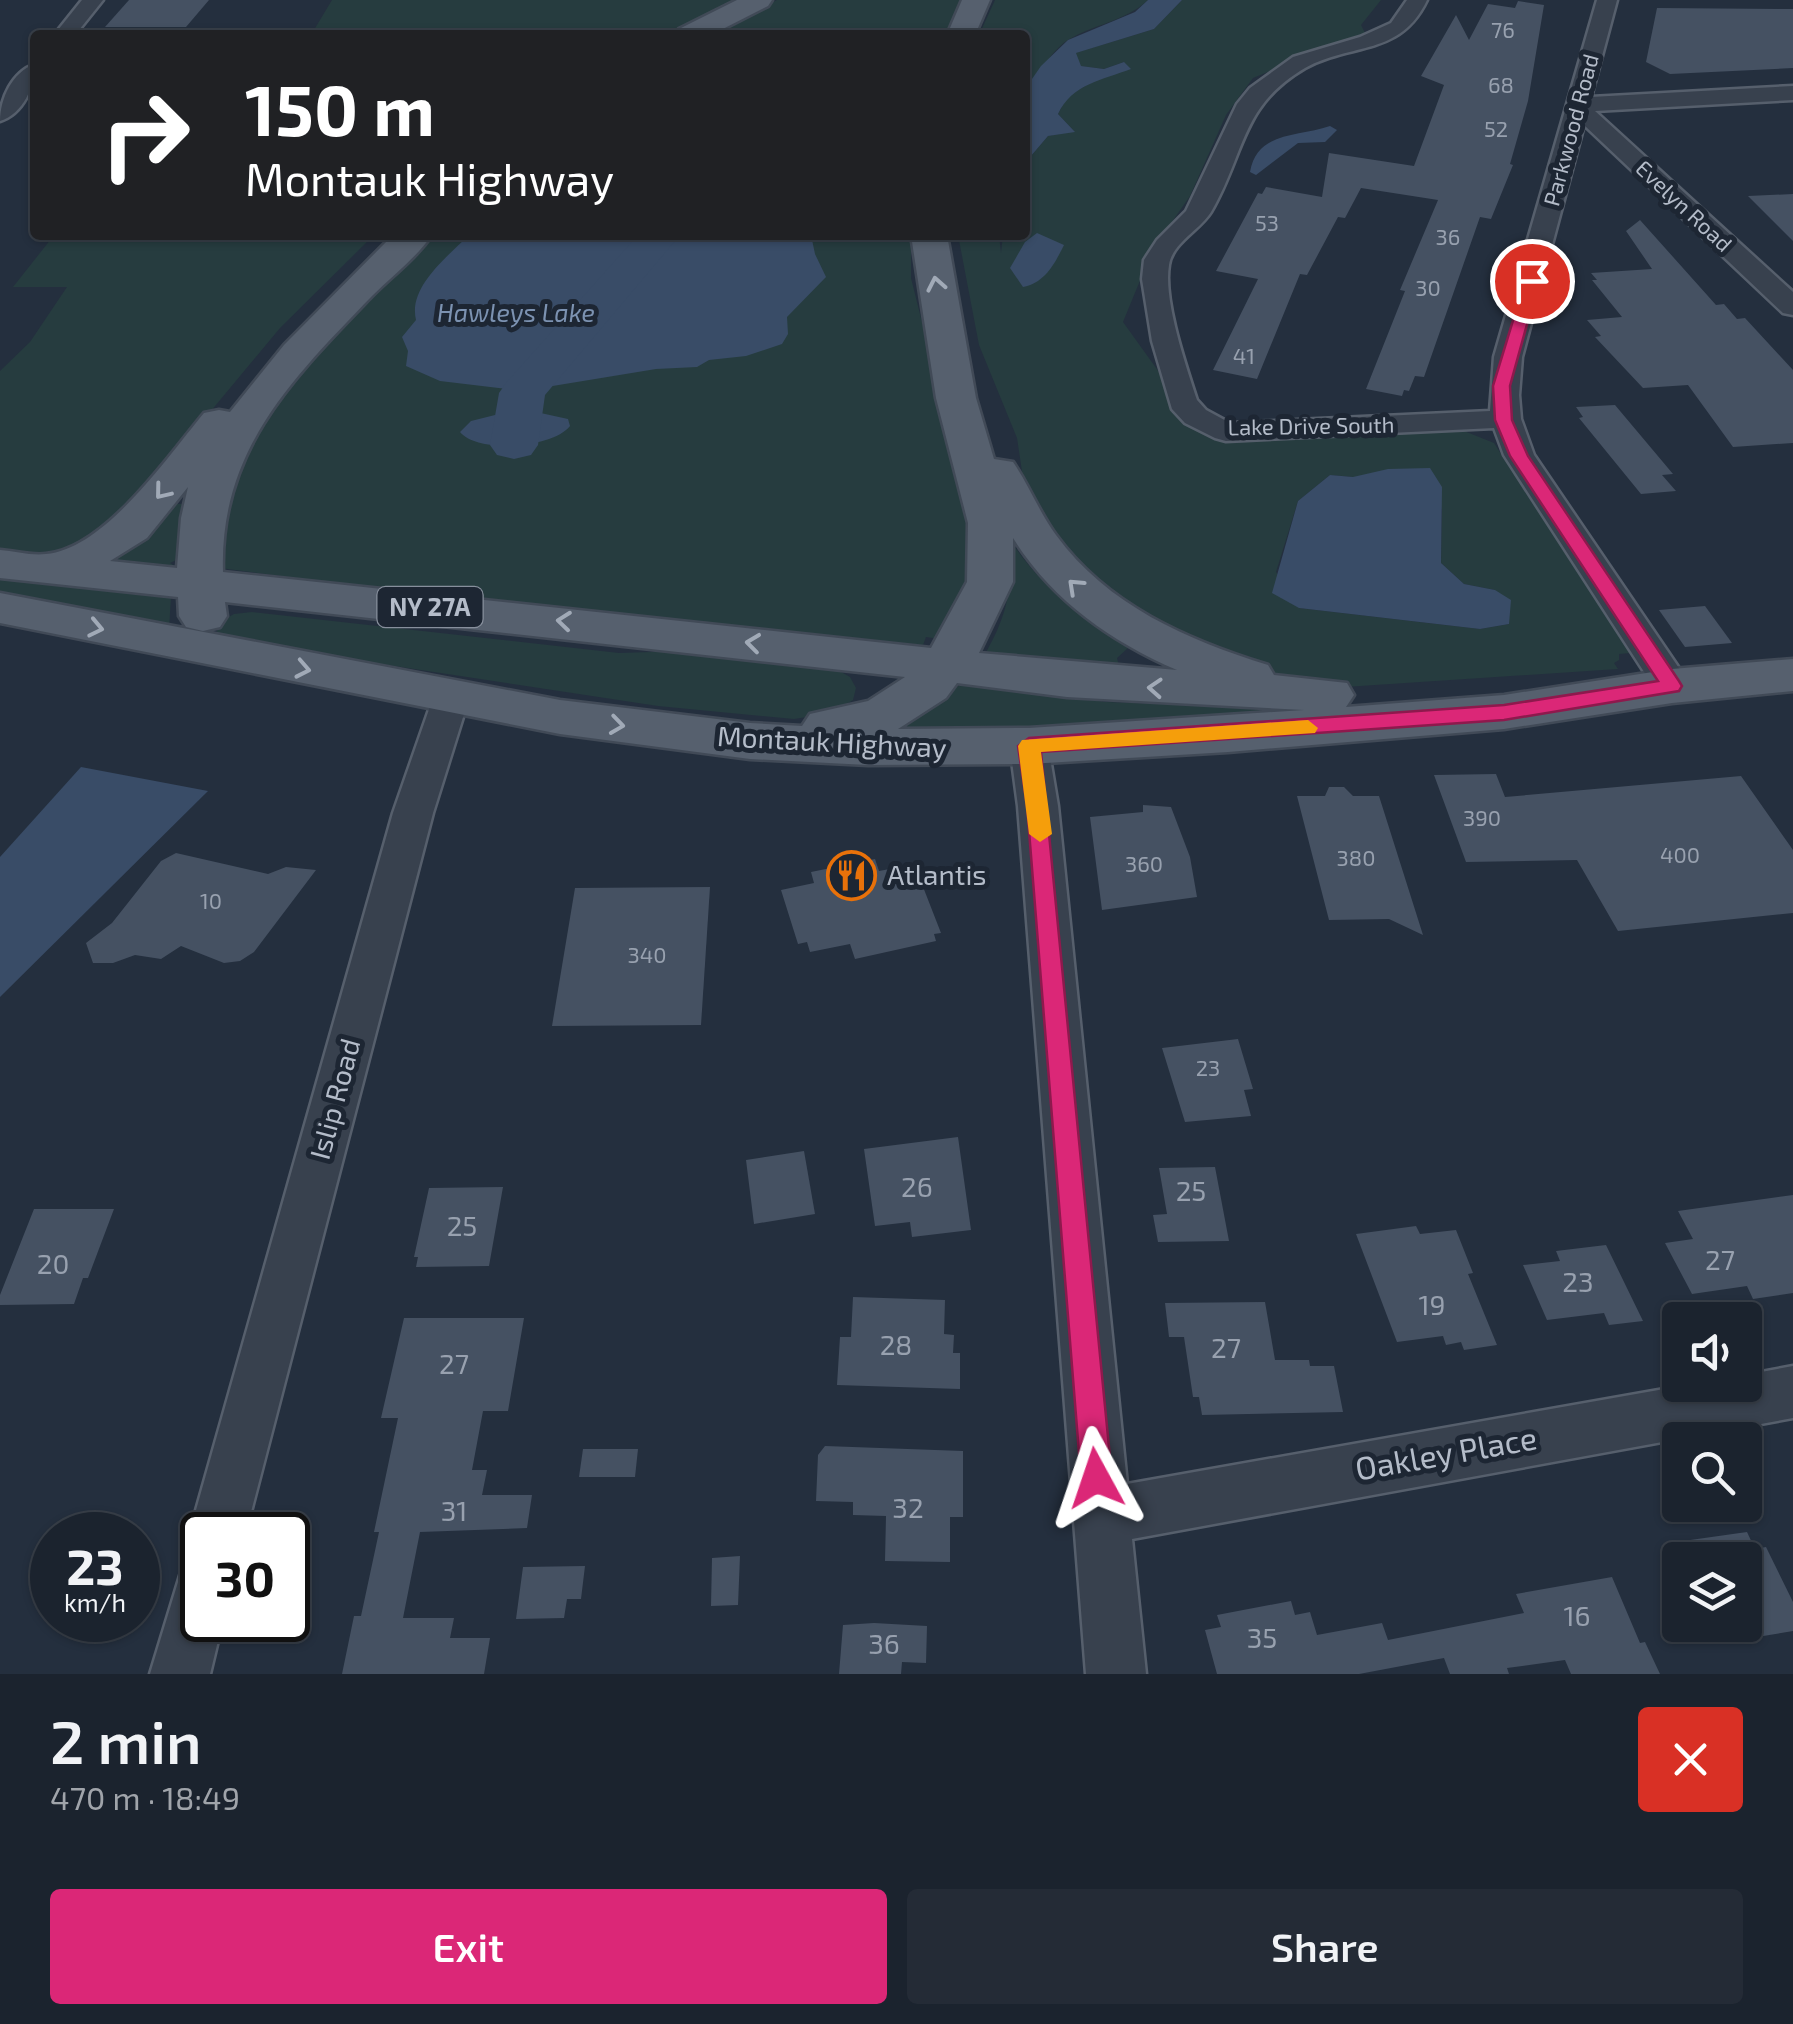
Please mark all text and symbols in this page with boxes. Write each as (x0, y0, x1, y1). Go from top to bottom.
house number: 76 (1491, 16, 1515, 42)
street label: Parkwood Road (1537, 51, 1603, 209)
text: 150 m (245, 66, 435, 150)
icon: right (80, 70, 210, 200)
house number: 68 (1488, 71, 1514, 97)
house number: 52 (1484, 115, 1508, 141)
text: Montauk Highway (245, 151, 614, 205)
street label: Evelyn Road (1631, 154, 1738, 256)
house number: 53 (1255, 209, 1279, 235)
house number: 36 (1436, 223, 1460, 249)
pin (1490, 239, 1575, 324)
icon: arrive (1505, 254, 1560, 309)
house number: 30 (1415, 274, 1441, 300)
one-way arrow (926, 276, 947, 293)
water label: Hawleys Lake (437, 297, 595, 328)
house number: 41 (1233, 342, 1255, 368)
street label: Lake Drive South (1227, 411, 1395, 439)
one-way arrow (156, 480, 174, 498)
one-way arrow (1068, 580, 1086, 598)
road number: NY 27A (378, 587, 482, 627)
one-way arrow (555, 611, 571, 632)
one-way arrow (87, 616, 104, 637)
one-way arrow (745, 633, 761, 654)
one-way arrow (295, 658, 311, 679)
one-way arrow (1146, 677, 1162, 699)
one-way arrow (609, 714, 625, 735)
street label: Montauk Highway (716, 718, 948, 764)
house number: 390 (1463, 804, 1501, 830)
house number: 400 (1660, 841, 1700, 867)
house number: 380 (1337, 844, 1375, 870)
restaurant icon: Atlantis (826, 849, 878, 901)
house number: 360 (1125, 850, 1163, 876)
place label: Atlantis (887, 857, 987, 891)
house number: 10 (200, 887, 222, 913)
house number: 340 (627, 941, 667, 967)
street label: Islip Road (302, 1035, 366, 1163)
house number: 23 (1196, 1054, 1220, 1080)
house number: 26 (901, 1169, 933, 1203)
house number: 25 (1176, 1173, 1206, 1207)
house number: 25 (447, 1208, 477, 1242)
house number: 27 (1705, 1242, 1735, 1276)
house number: 20 (37, 1246, 69, 1280)
house number: 23 (1562, 1264, 1594, 1298)
house number: 19 (1418, 1287, 1446, 1321)
map controls (1662, 1302, 1762, 1642)
button: sound (1662, 1302, 1762, 1402)
house number: 28 (880, 1327, 912, 1361)
house number: 27 (1211, 1330, 1241, 1364)
house number: 27 (439, 1346, 469, 1380)
street label: Oakley Place (1352, 1417, 1539, 1487)
button: search (1662, 1422, 1762, 1522)
position arrow (1044, 1426, 1148, 1530)
house number: 32 (892, 1490, 924, 1524)
house number: 31 (441, 1493, 467, 1527)
speed limit sign: 30 (180, 1512, 310, 1642)
text: 23 (66, 1535, 124, 1595)
button: layers (1662, 1542, 1762, 1642)
text: km/h (64, 1587, 126, 1617)
house number: 16 (1563, 1598, 1591, 1632)
house number: 35 (1247, 1620, 1277, 1654)
house number: 36 (868, 1626, 900, 1660)
text: 2 min (50, 1704, 202, 1776)
button: close (1638, 1707, 1743, 1812)
text: 470 m · 18:49 (50, 1778, 240, 1816)
button: Exit (50, 1889, 887, 2004)
button: Share (907, 1889, 1743, 2004)

